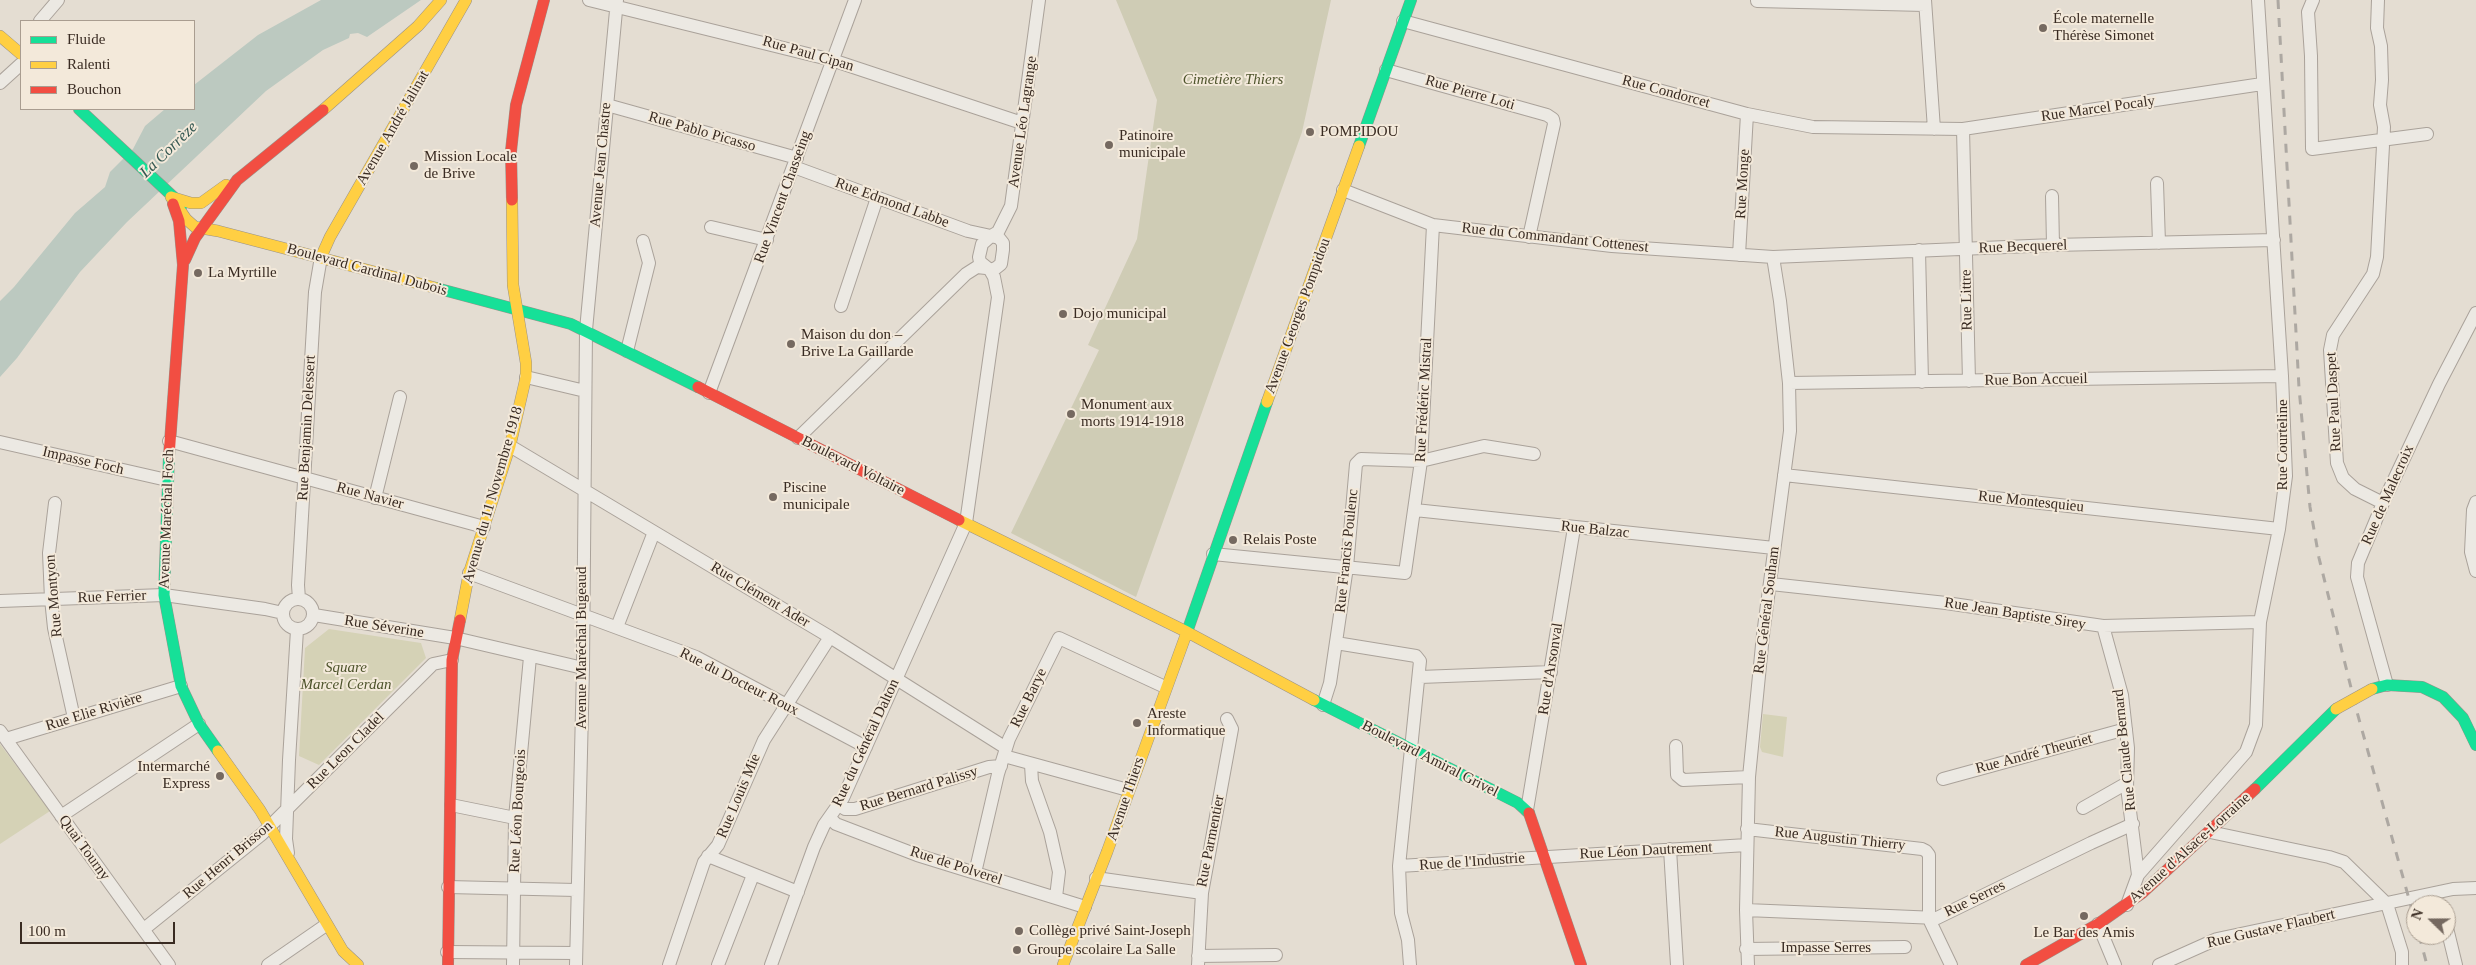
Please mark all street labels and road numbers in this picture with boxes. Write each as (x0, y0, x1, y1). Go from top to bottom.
street label: Rue Paul Cipan (760, 32, 856, 76)
street label: Avenue Léo Lagrange (1005, 55, 1041, 189)
street label: Avenue André Jalinat (353, 67, 433, 189)
street label: Rue Pierre Loti (1423, 72, 1517, 114)
street label: Rue Condorcet (1620, 72, 1712, 112)
street label: Rue Marcel Pocaly (2040, 92, 2156, 126)
street label: Avenue Jean Chastre (587, 102, 615, 228)
street label: Rue Pablo Picasso (646, 108, 758, 156)
street label: Rue Vincent Chasseing (751, 128, 815, 266)
street label: Rue Monge (1732, 148, 1754, 220)
street label: Rue Edmond Labbe (833, 174, 951, 232)
street label: Rue du Commandant Cottenest (1461, 219, 1649, 257)
street label: Avenue Georges Pompidou (1261, 236, 1335, 396)
street label: Rue Becquerel (1978, 236, 2068, 258)
street label: Boulevard Cardinal Dubois (285, 240, 449, 300)
street label: Rue Littre (1957, 269, 1977, 331)
street label: Rue Frédéric Mistral (1412, 337, 1436, 463)
street label: Rue Paul Daspet (2322, 352, 2346, 452)
street label: Rue Benjamin Delessert (294, 355, 320, 501)
street label: Rue Bon Accueil (1984, 370, 2088, 390)
street label: Rue Courteline (2274, 399, 2292, 491)
street label: Avenue du 11 Novembre 1918 (459, 404, 527, 586)
street label: Boulevard Voltaire (798, 432, 908, 500)
street label: Rue de Malecroix (2358, 442, 2418, 548)
street label: Impasse Foch (41, 443, 125, 479)
street label: Avenue Maréchal Foch (156, 449, 178, 589)
street label: Rue Navier (334, 478, 406, 514)
street label: Rue Montesquieu (1977, 487, 2085, 517)
street label: Rue Francis Poulenc (1332, 488, 1362, 614)
street label: Rue Balzac (1560, 517, 1630, 543)
street label: Rue Général Souham (1750, 545, 1784, 675)
street label: Rue Montyon (41, 554, 67, 638)
street label: Rue Clément Ader (707, 558, 813, 632)
street label: Avenue Maréchal Bugeaud (573, 567, 591, 729)
street label: Rue Ferrier (77, 587, 147, 607)
street label: Rue Jean Baptiste Sirey (1943, 594, 2087, 634)
street label: Rue Séverine (343, 612, 425, 642)
street label: Rue d'Arsonval (1535, 622, 1567, 716)
street label: Rue du Docteur Roux (676, 644, 802, 720)
street label: Rue Barye (1007, 665, 1051, 731)
street label: Rue du Général Dalton (829, 676, 903, 810)
street label: Rue Claude Bernard (2110, 688, 2140, 812)
street label: Rue Elie Rivière (44, 689, 144, 735)
street label: Rue Leon Cladel (304, 709, 388, 793)
street label: Boulevard Amiral Grivel (1359, 717, 1501, 801)
street label: Rue André Theuriet (1974, 730, 2094, 778)
street label: Rue Léon Bourgeois (506, 749, 530, 873)
street label: Rue Louis Mie (713, 751, 765, 841)
street label: Avenue Thiers (1103, 755, 1149, 843)
street label: Rue Bernard Palissy (858, 762, 980, 816)
street label: Avenue d'Alsace-Lorraine (2126, 789, 2254, 907)
street label: Rue Parmentier (1193, 793, 1229, 889)
street label: Quai Tourny (54, 812, 114, 884)
street label: Rue Henri Brisson (179, 817, 277, 903)
street label: Rue Augustin Thierry (1774, 823, 1906, 855)
street label: Rue Léon Dautrement (1579, 839, 1713, 863)
street label: Rue de Polverel (908, 843, 1004, 889)
street label: Rue de l'Industrie (1418, 849, 1526, 875)
street label: Rue Serres (1942, 877, 2008, 921)
street label: Rue Gustave Flaubert (2205, 906, 2337, 952)
street label: Impasse Serres (1781, 939, 1871, 957)

